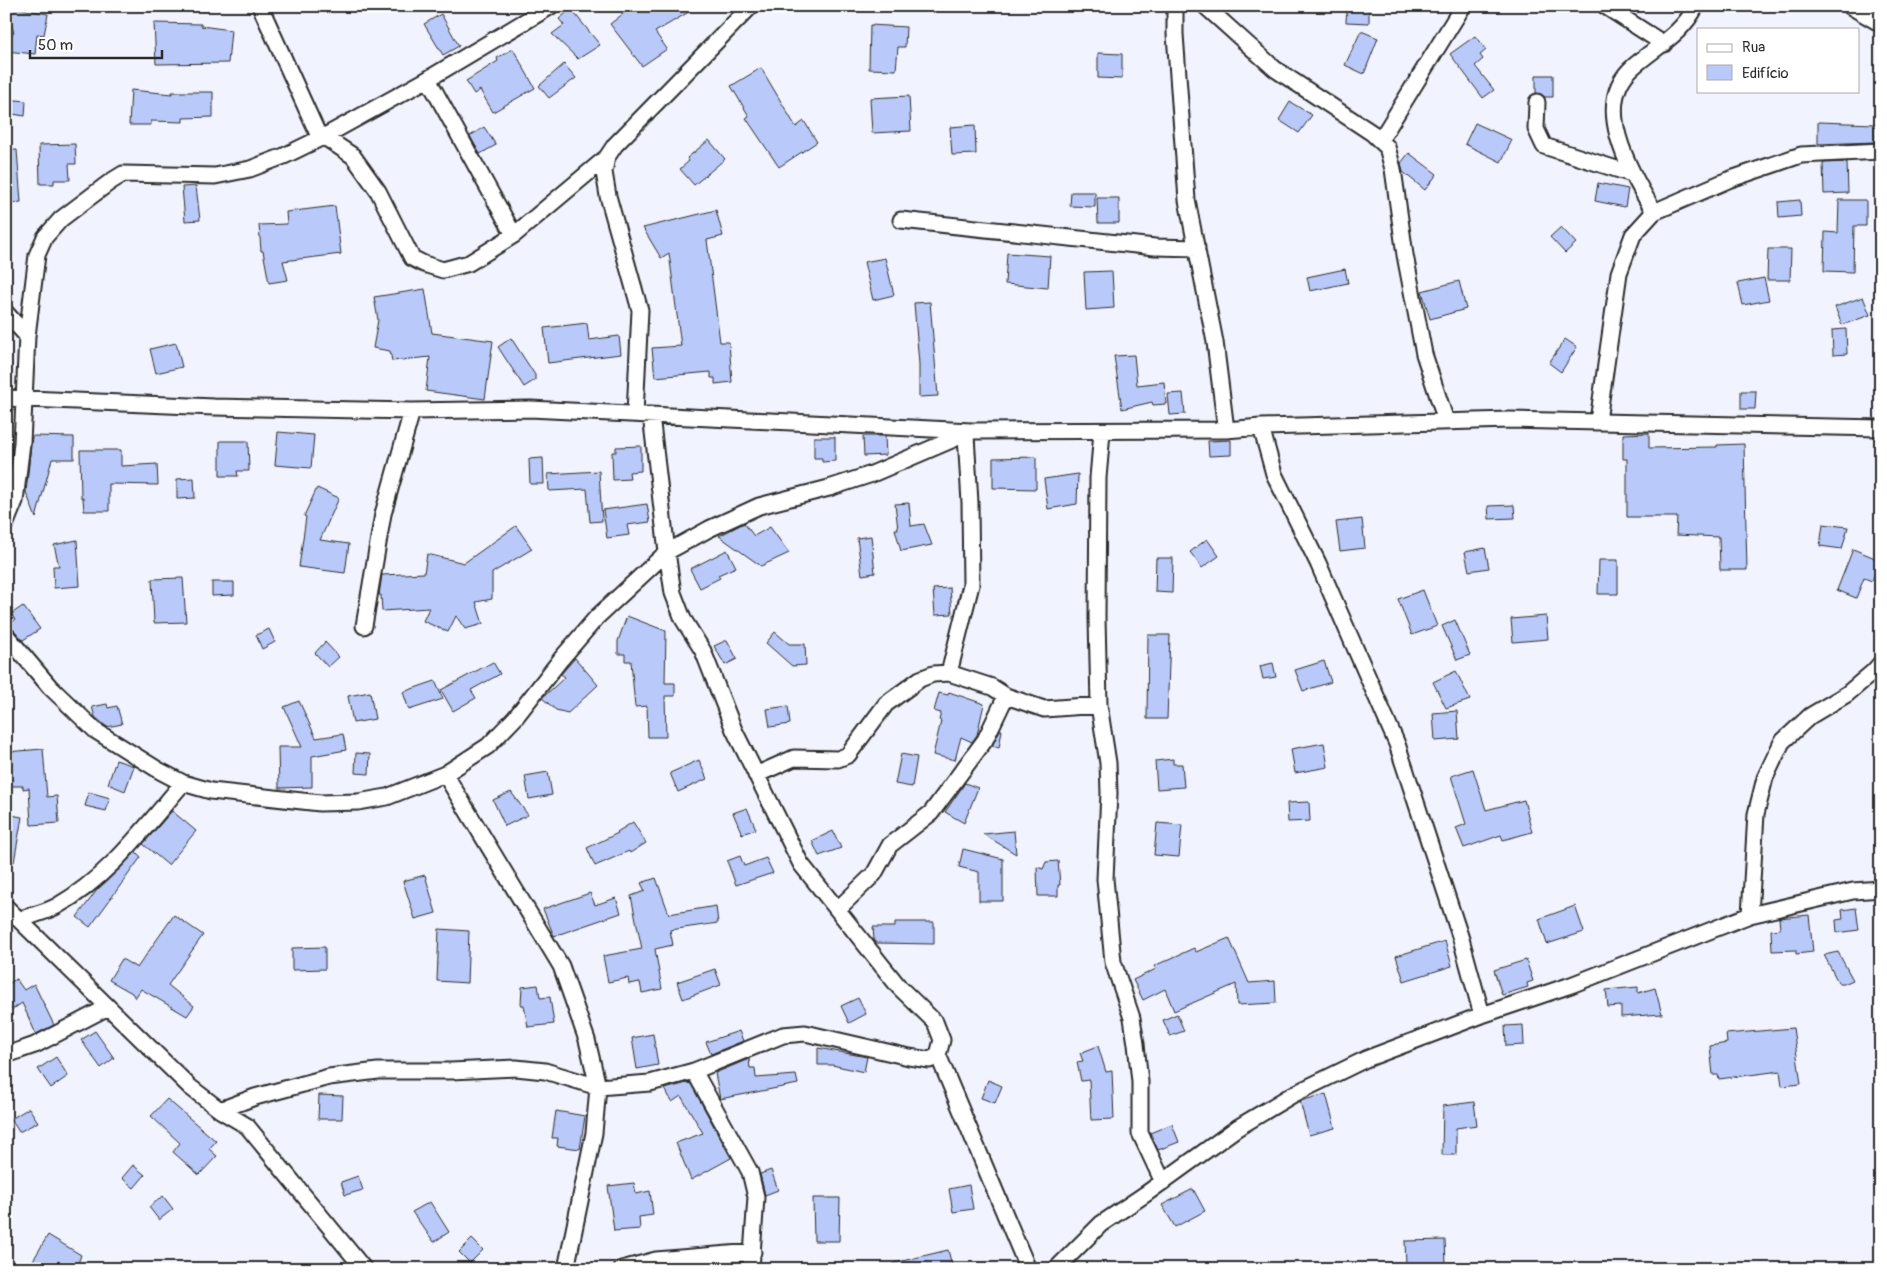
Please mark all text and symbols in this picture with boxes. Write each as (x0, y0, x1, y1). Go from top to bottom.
scale bar (30, 28, 162, 60)
legend (1697, 28, 1860, 92)
text: 50 m (38, 36, 73, 55)
text: Rua (1742, 38, 1765, 57)
text: Edifício (1742, 64, 1788, 83)

